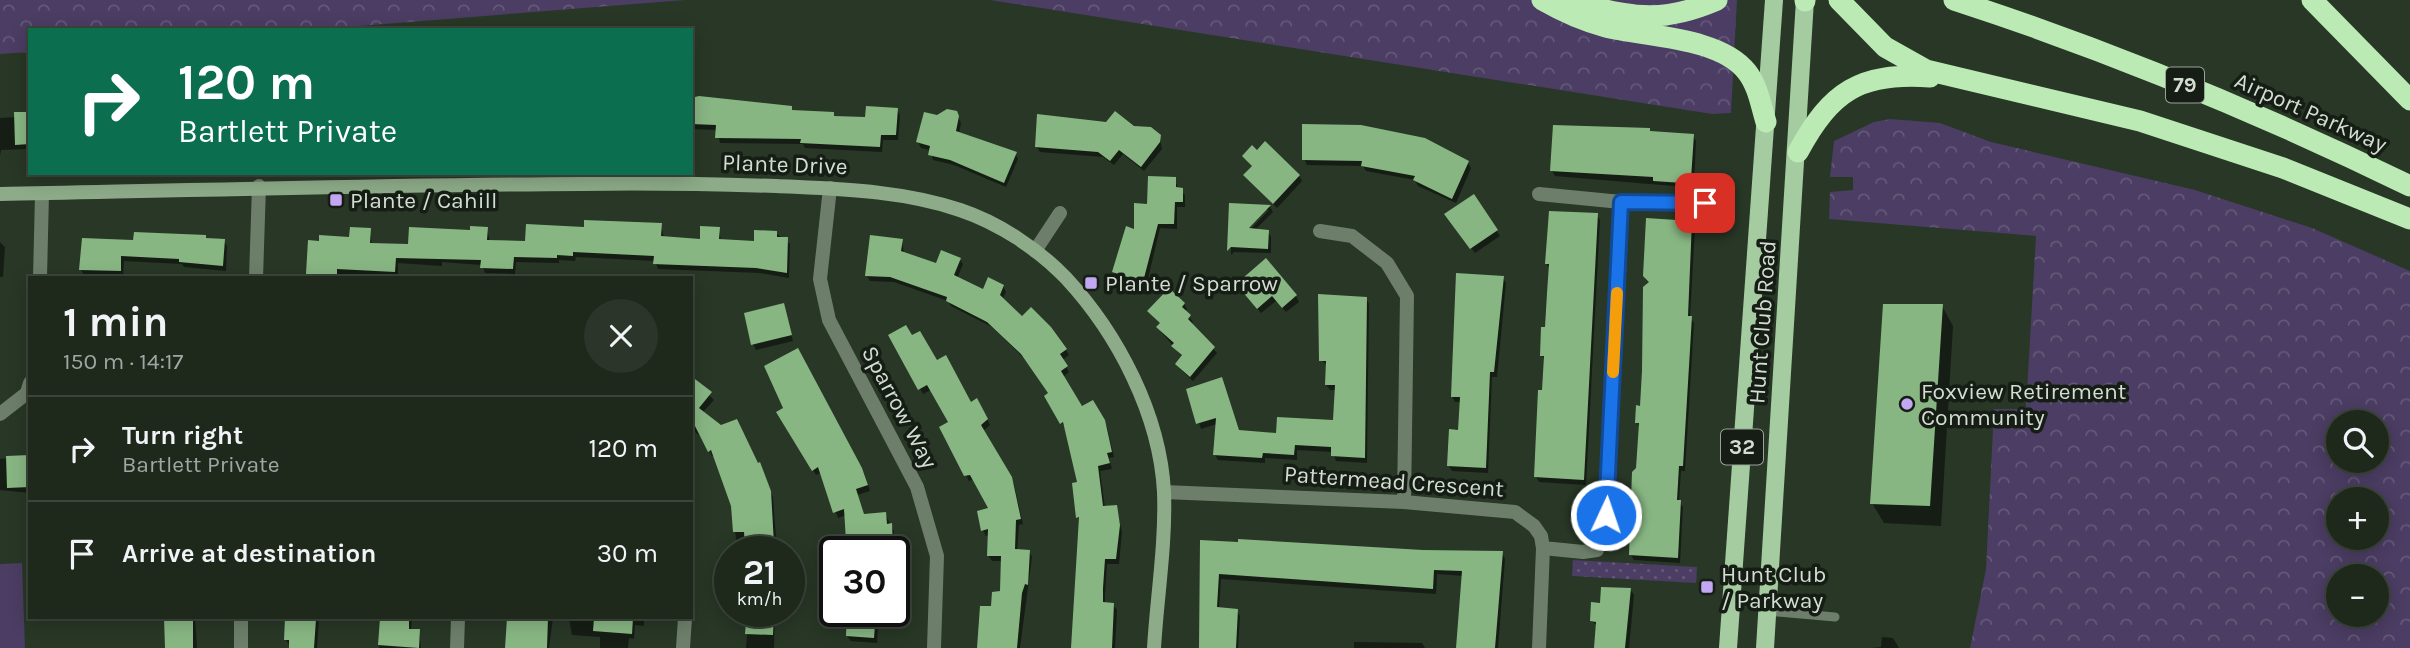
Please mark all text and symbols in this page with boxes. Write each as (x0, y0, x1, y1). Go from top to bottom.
text: 120 m (178, 54, 315, 111)
icon: right (63, 56, 154, 147)
street label: Airport Parkway (2231, 67, 2391, 158)
road number: 79 (2166, 68, 2204, 102)
text: Bartlett Private (178, 113, 397, 150)
street label: Plante Drive (722, 149, 848, 180)
pin (1675, 173, 1735, 233)
icon: arrive (1686, 184, 1724, 222)
place label: Plante / Cahill (350, 187, 497, 214)
marker: Plante / Cahill (328, 192, 344, 208)
street label: Hunt Club Road (1743, 239, 1782, 405)
place label: Plante / Sparrow (1105, 270, 1278, 297)
marker: Plante / Sparrow (1083, 275, 1099, 291)
text: 1 min (63, 297, 168, 347)
button: close (584, 299, 658, 373)
street label: Sparrow Way (856, 342, 943, 473)
text: 150 m · 14:17 (63, 348, 183, 375)
place label: Foxview Retirement Community (1921, 378, 2127, 431)
marker: Foxview Retirement Community (1899, 396, 1915, 412)
map controls (2326, 410, 2389, 627)
button: search (2326, 410, 2389, 473)
text: Turn right (122, 420, 243, 451)
icon: right (63, 430, 101, 468)
road number: 32 (1721, 430, 1763, 464)
text: 120 m (588, 433, 658, 464)
text: Bartlett Private (122, 451, 280, 478)
street label: Pattermead Crescent (1283, 460, 1505, 503)
position arrow (1569, 478, 1643, 552)
button: + (2326, 487, 2389, 550)
icon: arrive (63, 535, 101, 573)
speed limit sign: 30 (819, 536, 910, 627)
text: Arrive at destination (122, 538, 376, 569)
text: 30 m (597, 538, 658, 569)
text: 21 (743, 552, 776, 593)
place label: Hunt Club / Parkway (1721, 561, 1826, 614)
button: − (2326, 564, 2389, 627)
marker: Hunt Club / Parkway (1699, 579, 1715, 595)
text: km/h (737, 588, 782, 610)

